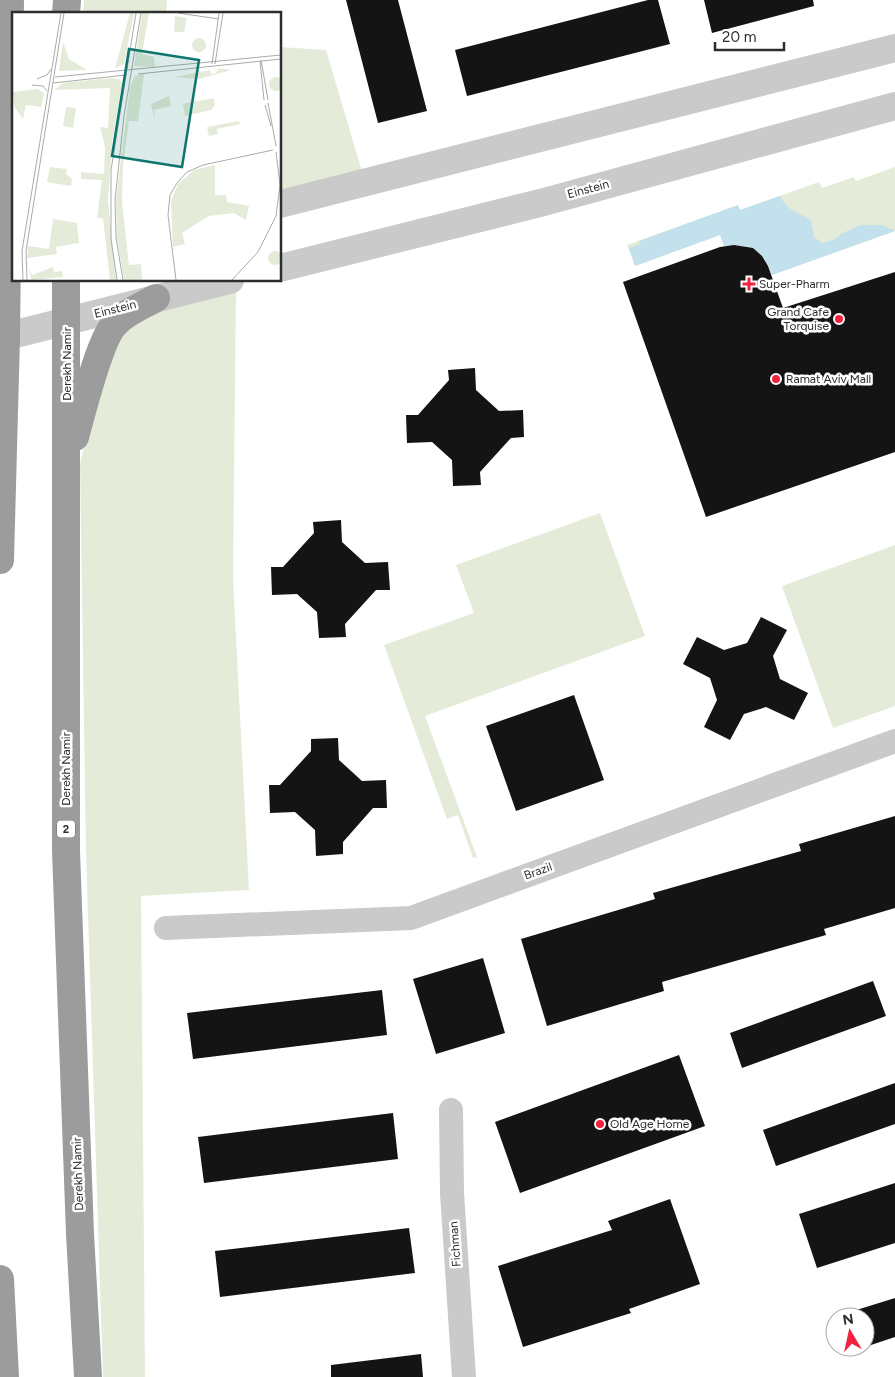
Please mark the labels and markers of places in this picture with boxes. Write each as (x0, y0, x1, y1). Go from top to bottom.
place label: Super-Pharm (759, 277, 830, 291)
marker: Super-Pharm (743, 278, 755, 290)
place label: Grand Cafe Torquise (767, 305, 829, 333)
marker: Grand Cafe Torquise (833, 313, 845, 325)
place label: Ramat Aviv Mall (786, 372, 871, 386)
marker: Ramat Aviv Mall (770, 373, 782, 385)
place label: Old Age Home (610, 1117, 690, 1131)
marker: Old Age Home (594, 1118, 606, 1130)

